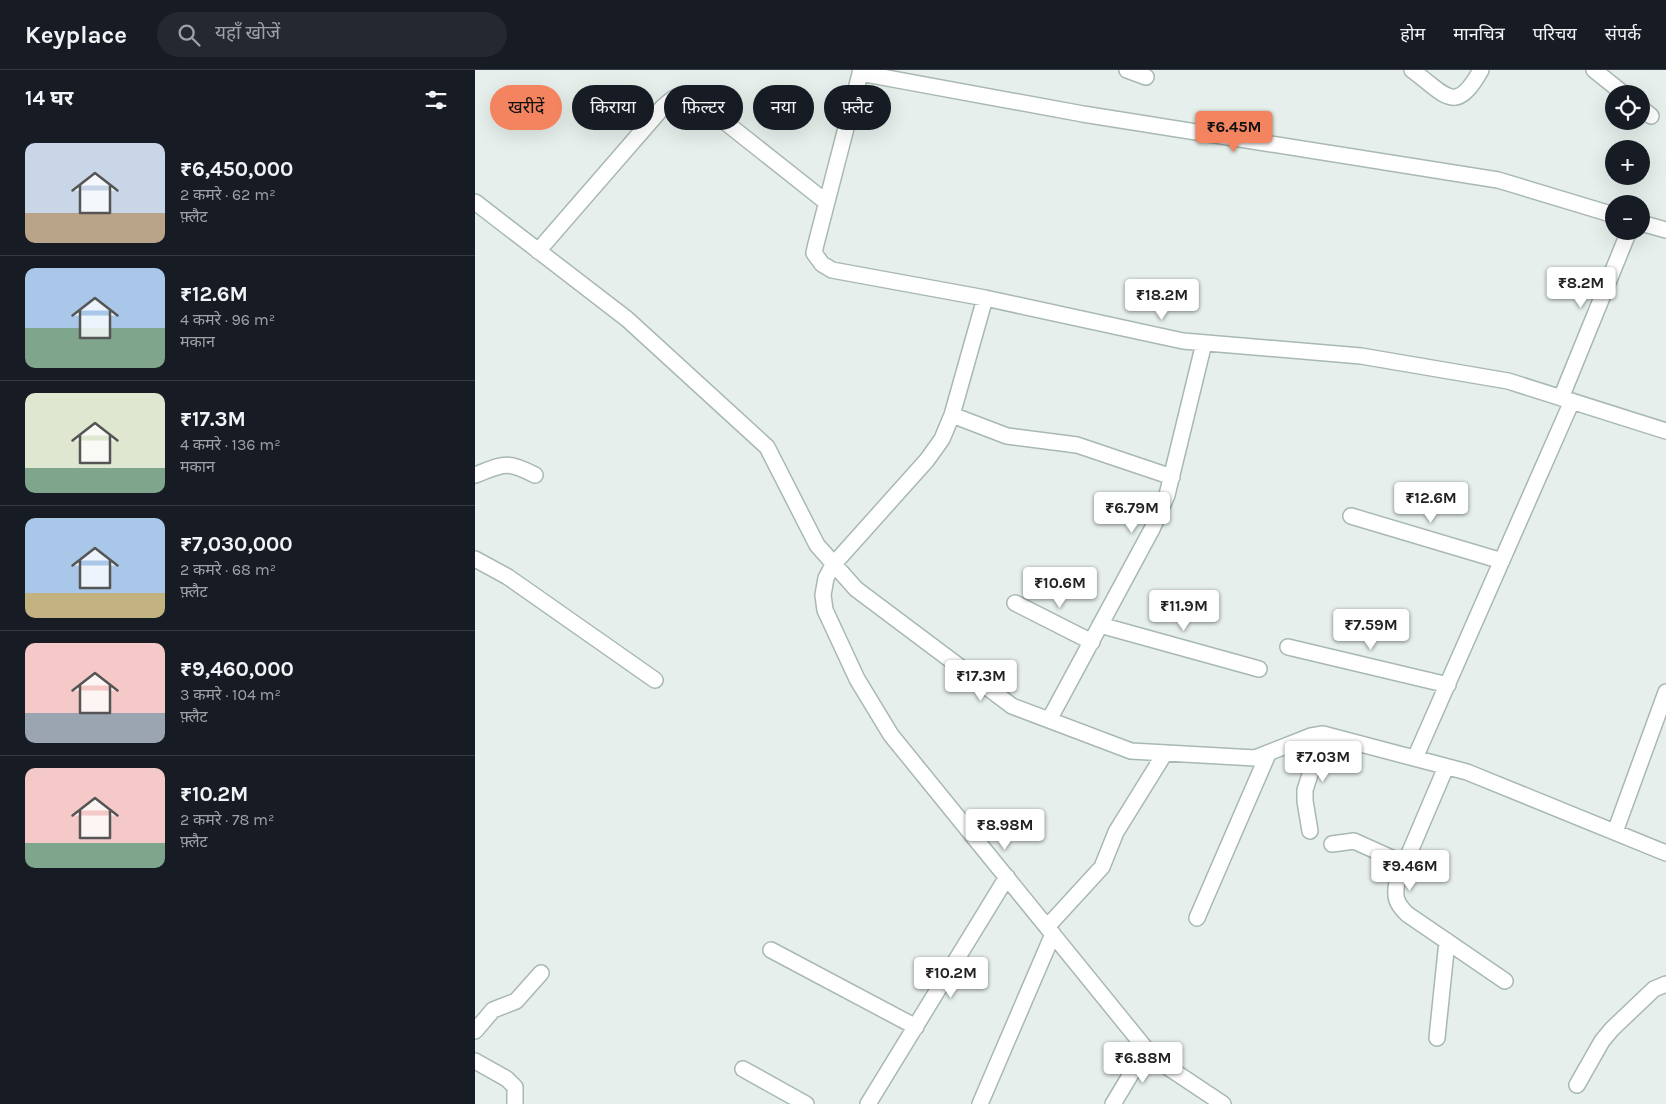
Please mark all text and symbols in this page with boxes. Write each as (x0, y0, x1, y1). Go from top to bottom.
search box (157, 12, 507, 57)
text: Keyplace (25, 21, 127, 49)
icon: search (175, 21, 203, 49)
text: यहाँ खोजें (215, 22, 280, 44)
text: होम (1400, 23, 1425, 45)
text: मानचित्र (1453, 23, 1505, 45)
text: परिचय (1533, 23, 1577, 45)
text: संपर्क (1605, 23, 1641, 45)
chip: खरीदें (490, 85, 562, 130)
chip: किराया (572, 85, 654, 130)
chip: फ़िल्टर (664, 85, 743, 130)
chip: नया (753, 85, 814, 130)
chip: फ़्लैट (824, 85, 891, 130)
map controls (1605, 85, 1650, 240)
button: locate (1605, 85, 1650, 130)
text: 14 घर (25, 86, 73, 110)
icon: filters (422, 86, 450, 114)
pin: ₹6.45M (1193, 111, 1275, 153)
text: ₹6.45M (1206, 117, 1262, 136)
button: + (1605, 140, 1650, 185)
text: ₹6,450,000 (180, 157, 293, 181)
icon: home (65, 163, 125, 223)
text: 2 कमरे · 62 m² (180, 185, 276, 204)
button: − (1605, 195, 1650, 240)
text: फ़्लैट (180, 207, 208, 226)
pin: ₹8.2M (1546, 266, 1616, 309)
text: ₹8.2M (1558, 273, 1604, 292)
pin: ₹18.2M (1121, 278, 1203, 321)
text: ₹12.6M (180, 282, 248, 306)
text: ₹18.2M (1136, 285, 1188, 304)
icon: home (65, 288, 125, 348)
text: 4 कमरे · 96 m² (180, 310, 275, 329)
text: मकान (180, 332, 215, 351)
text: ₹17.3M (180, 407, 246, 431)
icon: home (65, 413, 125, 473)
text: 4 कमरे · 136 m² (180, 435, 281, 454)
text: मकान (180, 457, 215, 476)
pin: ₹12.6M (1390, 482, 1472, 524)
text: ₹12.6M (1405, 488, 1457, 507)
pin: ₹6.79M (1091, 492, 1173, 534)
text: ₹6.79M (1105, 498, 1159, 517)
text: ₹7,030,000 (180, 532, 293, 556)
icon: home (65, 538, 125, 598)
text: 2 कमरे · 68 m² (180, 560, 276, 579)
pin: ₹10.6M (1019, 566, 1101, 609)
text: ₹10.6M (1034, 573, 1086, 592)
text: फ़्लैट (180, 582, 208, 601)
pin: ₹11.9M (1143, 590, 1225, 632)
text: ₹11.9M (1160, 596, 1208, 615)
pin: ₹7.59M (1330, 608, 1412, 651)
text: ₹7.59M (1344, 615, 1398, 634)
text: ₹9,460,000 (180, 657, 294, 681)
pin: ₹17.3M (940, 660, 1022, 702)
icon: home (65, 663, 125, 723)
text: ₹17.3M (956, 666, 1006, 685)
text: 3 कमरे · 104 m² (180, 685, 281, 704)
text: फ़्लैट (180, 707, 208, 726)
pin: ₹7.03M (1282, 740, 1364, 783)
text: ₹7.03M (1296, 747, 1350, 766)
text: ₹10.2M (180, 782, 248, 806)
icon: home (65, 788, 125, 848)
pin: ₹8.98M (964, 808, 1046, 851)
text: 2 कमरे · 78 m² (180, 810, 274, 829)
text: ₹8.98M (976, 815, 1034, 834)
text: फ़्लैट (180, 832, 208, 851)
pin: ₹9.46M (1369, 850, 1451, 892)
text: ₹9.46M (1382, 856, 1438, 875)
pin: ₹10.2M (910, 956, 992, 999)
text: ₹10.2M (925, 963, 977, 982)
pin: ₹6.88M (1102, 1042, 1184, 1084)
text: ₹6.88M (1115, 1048, 1171, 1067)

